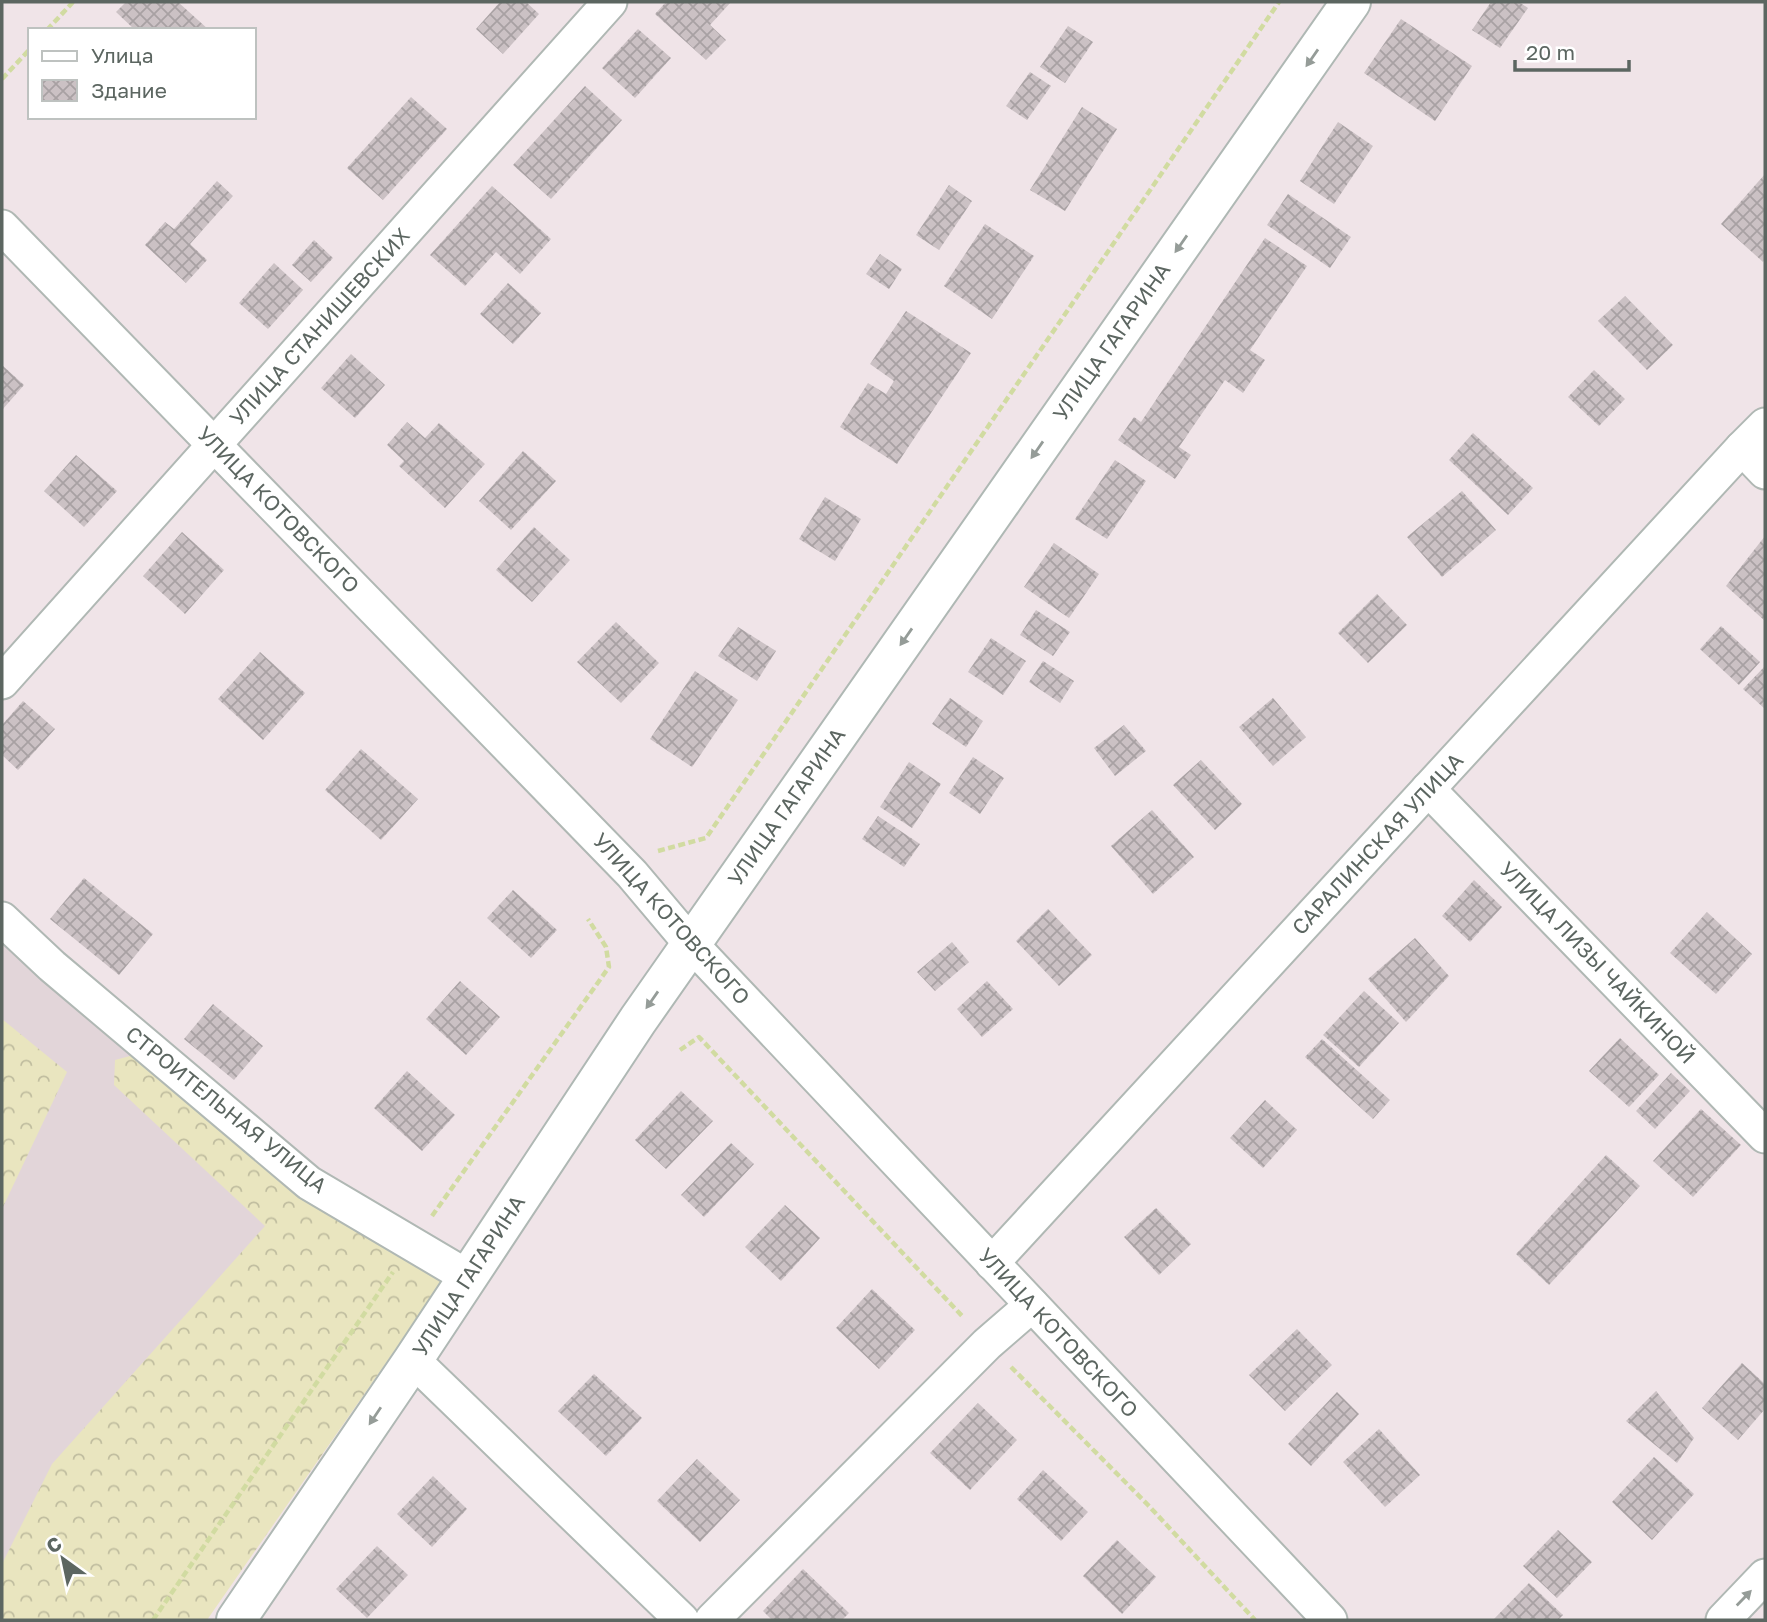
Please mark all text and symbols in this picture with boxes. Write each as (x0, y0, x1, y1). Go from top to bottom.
legend (28, 28, 256, 119)
scale bar (1515, 28, 1629, 72)
text: 20 m (1526, 39, 1575, 65)
text: Улица (91, 42, 154, 68)
one-way arrow (1305, 49, 1319, 67)
text: Здание (91, 77, 167, 103)
street label: УЛИЦА СТАНИШЕВСКИХ (224, 222, 415, 430)
one-way arrow (1174, 235, 1188, 253)
street label: УЛИЦА ГАГАРИНА (1047, 257, 1175, 425)
street label: УЛИЦА КОТОВСКОГО (192, 420, 365, 598)
one-way arrow (1030, 441, 1044, 459)
one-way arrow (899, 628, 913, 646)
street label: УЛИЦА ГАГАРИНА (722, 722, 850, 890)
street label: САРАЛИНСКАЯ УЛИЦА (1286, 747, 1468, 940)
street label: УЛИЦА КОТОВСКОГО (588, 827, 756, 1010)
street label: УЛИЦА ЛИЗЫ ЧАЙКИНОЙ (1494, 856, 1701, 1069)
one-way arrow (645, 991, 659, 1009)
street label: СТРОИТЕЛЬНАЯ УЛИЦА (121, 1020, 332, 1198)
street label: УЛИЦА ГАГАРИНА (406, 1190, 530, 1361)
street label: УЛИЦА КОТОВСКОГО (973, 1242, 1144, 1422)
one-way arrow (369, 1407, 382, 1426)
north arrow (28, 1524, 98, 1594)
text: С (42, 1531, 65, 1558)
one-way arrow (1736, 1589, 1752, 1607)

